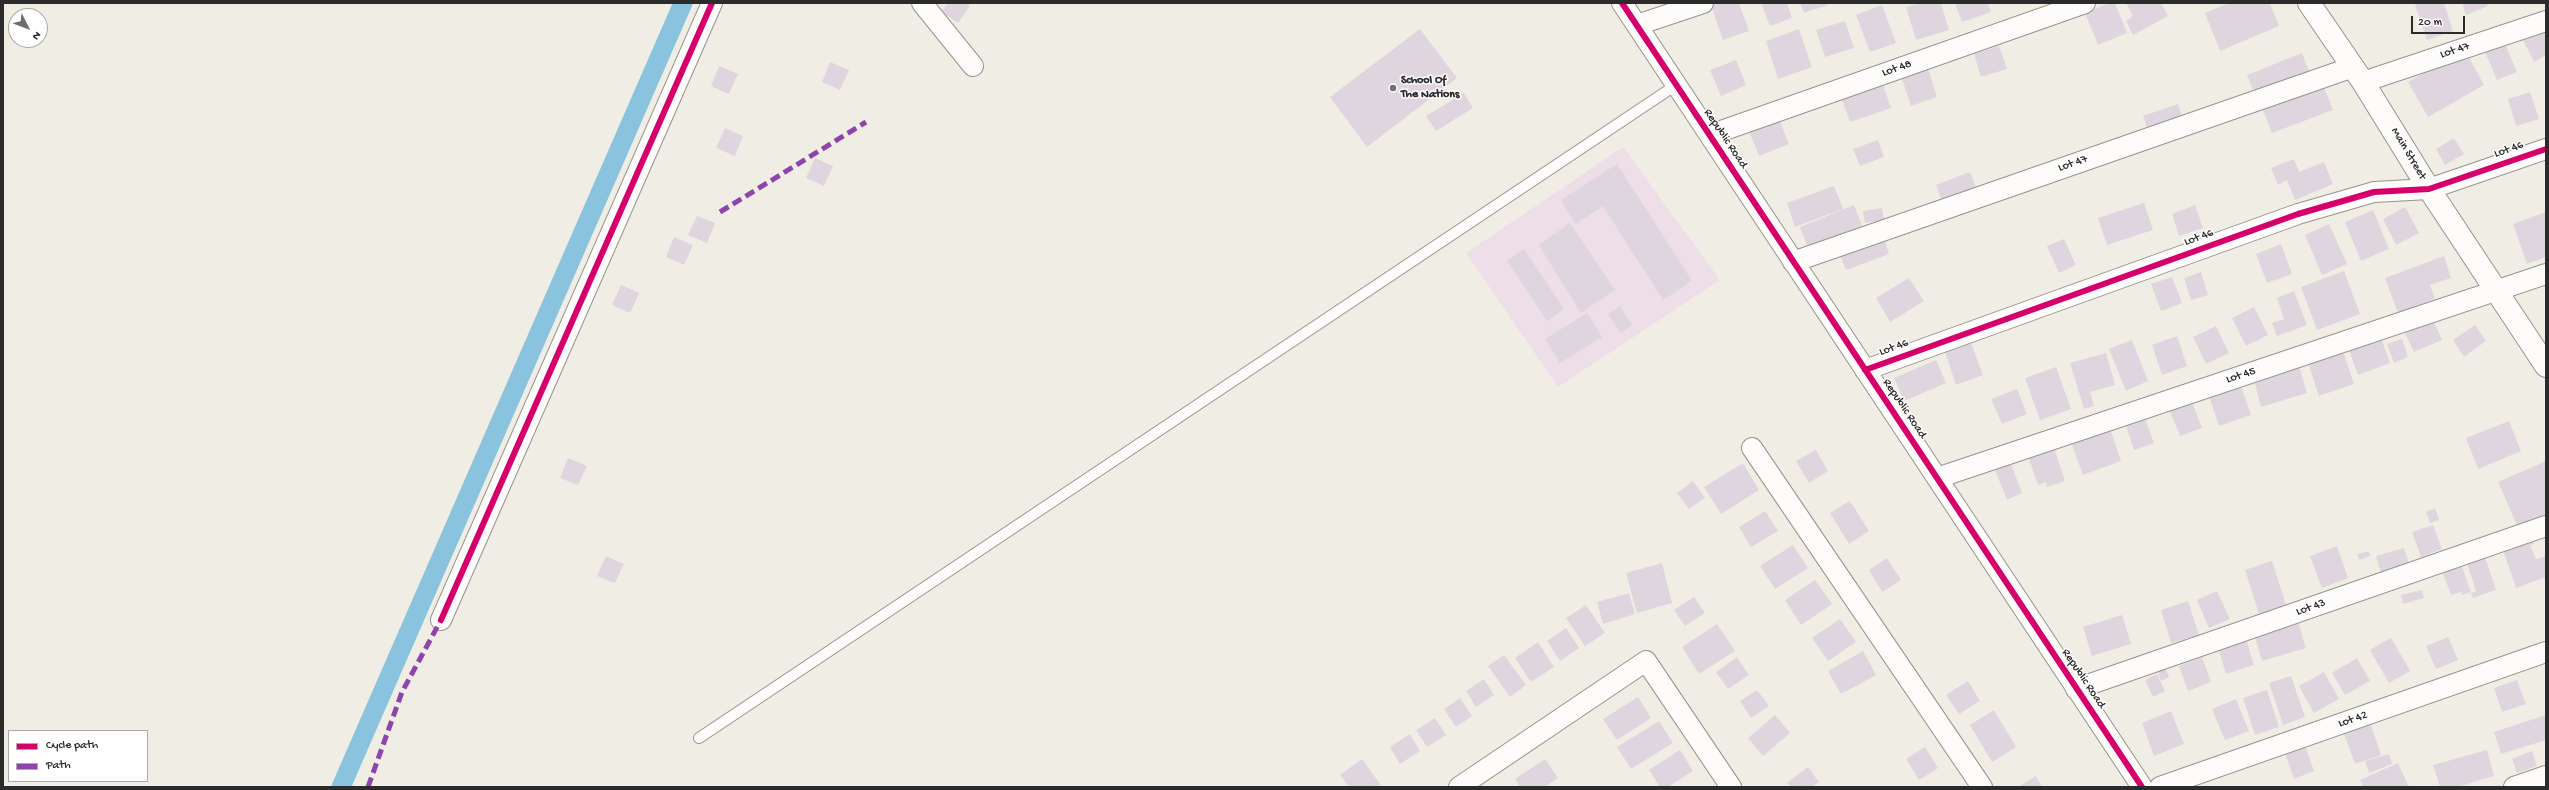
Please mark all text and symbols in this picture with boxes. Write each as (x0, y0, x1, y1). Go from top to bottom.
north arrow (8, 8, 48, 48)
scale bar (2413, 8, 2467, 34)
text: 20 m (2418, 16, 2442, 30)
text: N (29, 29, 43, 42)
street label: Lot 47 (2438, 39, 2472, 63)
street label: Lot 48 (1880, 57, 1914, 81)
place label: School Of The Nations (1401, 74, 1459, 102)
marker: School Of The Nations (1388, 83, 1398, 93)
street label: Republic Road (1700, 106, 1750, 172)
street label: Main Street (2387, 125, 2429, 183)
street label: Lot 46 (2492, 138, 2526, 162)
street label: Lot 47 (2056, 152, 2090, 176)
street label: Lot 46 (2182, 226, 2216, 250)
street label: Lot 46 (1877, 336, 1911, 360)
street label: Lot 45 (2224, 364, 2258, 388)
street label: Republic Road (1879, 376, 1929, 442)
street label: Lot 43 (2294, 596, 2328, 620)
street label: Republic Road (2058, 646, 2108, 712)
street label: Lot 42 (2337, 708, 2369, 732)
legend (8, 730, 148, 782)
text: Cycle path (46, 739, 98, 753)
text: Path (46, 759, 71, 773)

